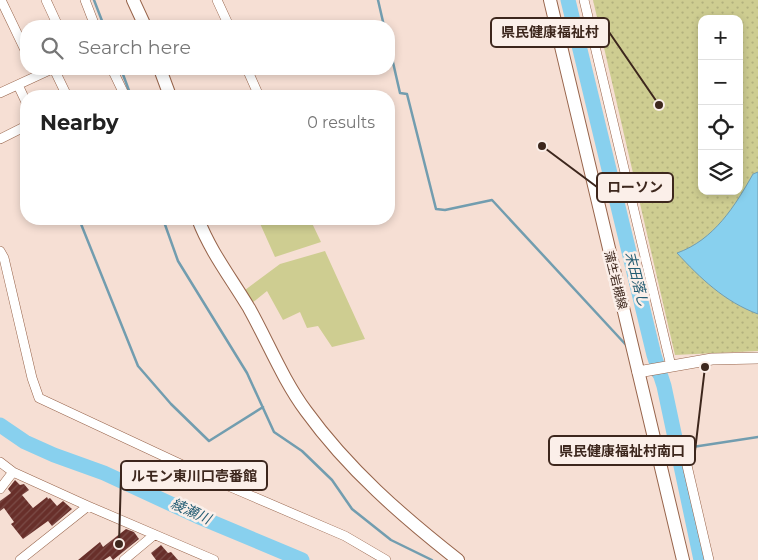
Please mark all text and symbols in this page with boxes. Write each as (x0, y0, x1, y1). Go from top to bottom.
map controls (698, 15, 743, 195)
button: + (698, 15, 743, 60)
callout: 県民健康福祉村 (491, 18, 609, 47)
search box (20, 20, 395, 75)
text: 県民健康福祉村 (501, 23, 599, 41)
icon: search (38, 34, 66, 62)
text: Search here (78, 36, 191, 59)
button: − (698, 60, 743, 105)
button: locate (698, 105, 743, 150)
text: Nearby (40, 110, 119, 135)
text: 0 results (307, 113, 375, 132)
button: layers (698, 150, 743, 195)
callout: ローソン (597, 173, 673, 202)
text: ローソン (607, 178, 663, 196)
street label: 蒲生岩槻線 (601, 249, 631, 311)
water label: 末田落し (621, 250, 653, 308)
callout: 県民健康福祉村南口 (549, 436, 695, 465)
text: 県民健康福祉村南口 (559, 442, 685, 460)
callout: ルモン東川口壱番館 (121, 461, 267, 490)
text: ルモン東川口壱番館 (131, 467, 257, 485)
water label: 綾瀬川 (168, 494, 216, 529)

